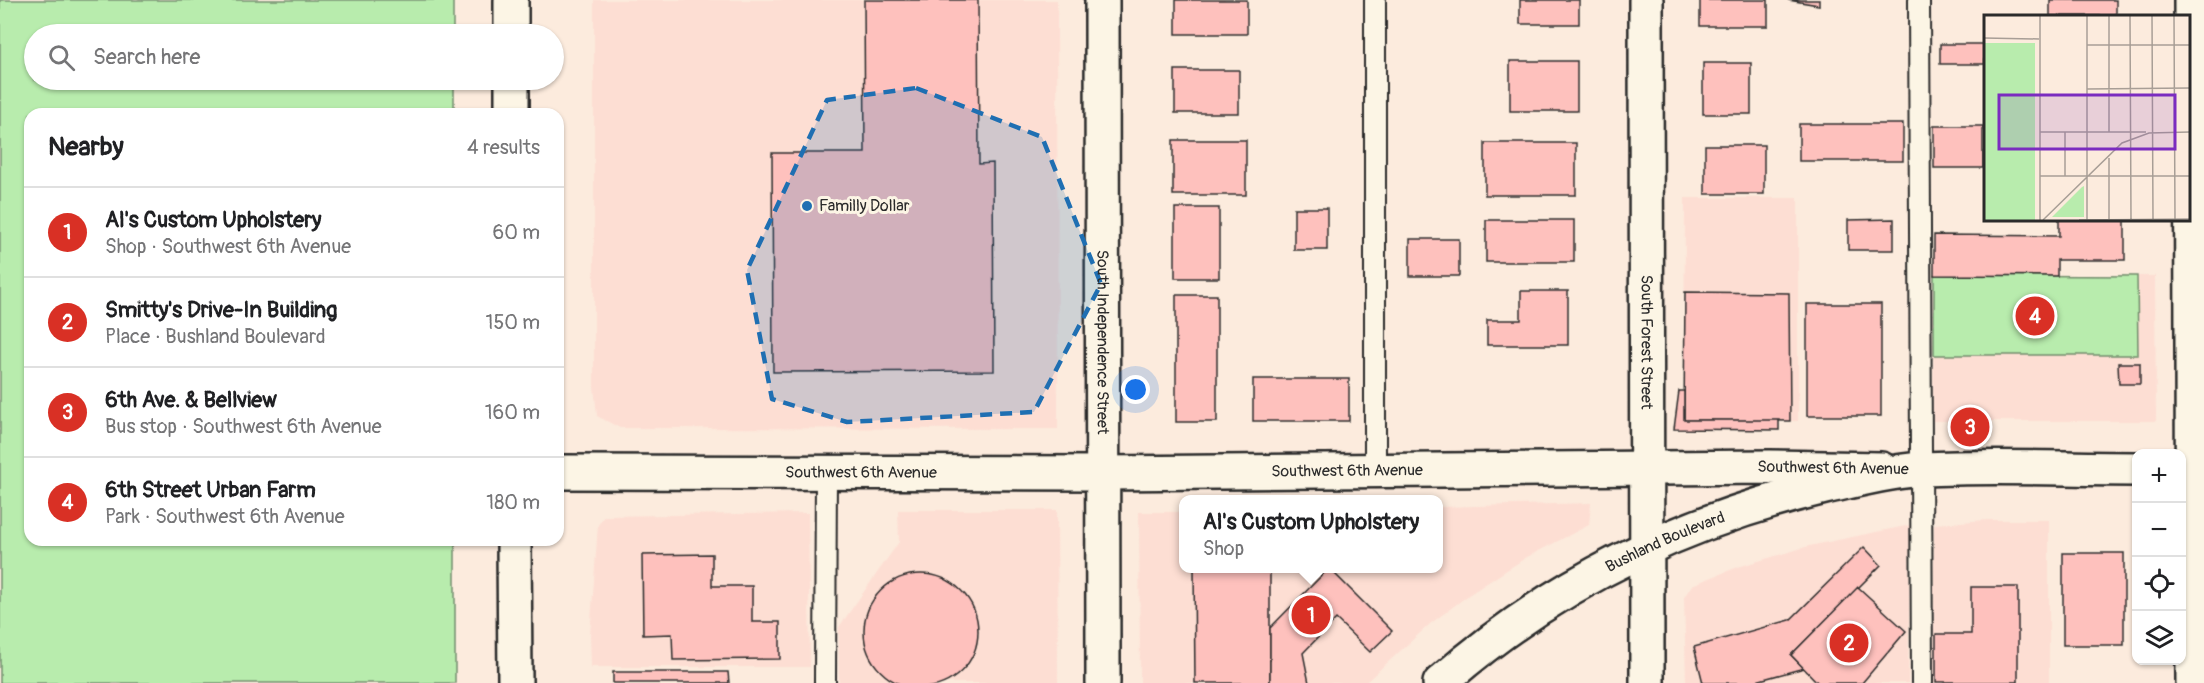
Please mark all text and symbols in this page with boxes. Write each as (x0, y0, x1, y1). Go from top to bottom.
inset map (1984, 15, 2189, 220)
search box (24, 24, 564, 90)
icon: search (45, 41, 78, 74)
text: Search here (93, 43, 200, 71)
text: Nearby (48, 131, 124, 163)
text: 4 results (467, 135, 540, 160)
place label: Familly Dollar (819, 196, 910, 216)
marker: Familly Dollar (800, 199, 814, 213)
text: Al's Custom Upholstery (105, 206, 321, 234)
text: 1 (64, 220, 71, 245)
text: 60 m (493, 220, 540, 245)
text: Shop · Southwest 6th Avenue (105, 234, 351, 259)
street label: South Independence Street (1092, 250, 1113, 435)
street label: South Forest Street (1636, 275, 1657, 410)
pin: 4 (2016, 294, 2054, 338)
text: Smitty's Drive-In Building (105, 296, 337, 324)
text: 2 (62, 310, 73, 335)
text: 150 m (486, 310, 540, 335)
text: Place · Bushland Boulevard (105, 324, 325, 349)
your location (1121, 375, 1150, 404)
text: 6th Ave. & Bellview (105, 386, 277, 414)
text: 3 (62, 400, 73, 425)
text: 160 m (485, 400, 540, 425)
pin: 3 (1950, 404, 1990, 450)
text: Bus stop · Southwest 6th Avenue (105, 414, 382, 439)
map controls (2132, 449, 2186, 665)
button: + (2132, 449, 2186, 503)
street label: Southwest 6th Avenue (1757, 457, 1909, 479)
street label: Southwest 6th Avenue (1271, 460, 1423, 481)
street label: Southwest 6th Avenue (785, 462, 937, 483)
text: 6th Street Urban Farm (105, 476, 316, 504)
text: 4 (62, 490, 73, 515)
text: 180 m (486, 490, 540, 515)
popup (1179, 495, 1443, 573)
button: − (2132, 503, 2186, 557)
text: Park · Southwest 6th Avenue (105, 504, 345, 529)
street label: Bushland Boulevard (1602, 507, 1727, 577)
text: Al's Custom Upholstery (1203, 508, 1419, 536)
text: Shop (1203, 536, 1244, 561)
button: locate (2132, 557, 2186, 611)
pin: 1 (1292, 592, 1330, 638)
button: layers (2132, 611, 2186, 665)
pin: 2 (1830, 620, 1868, 666)

